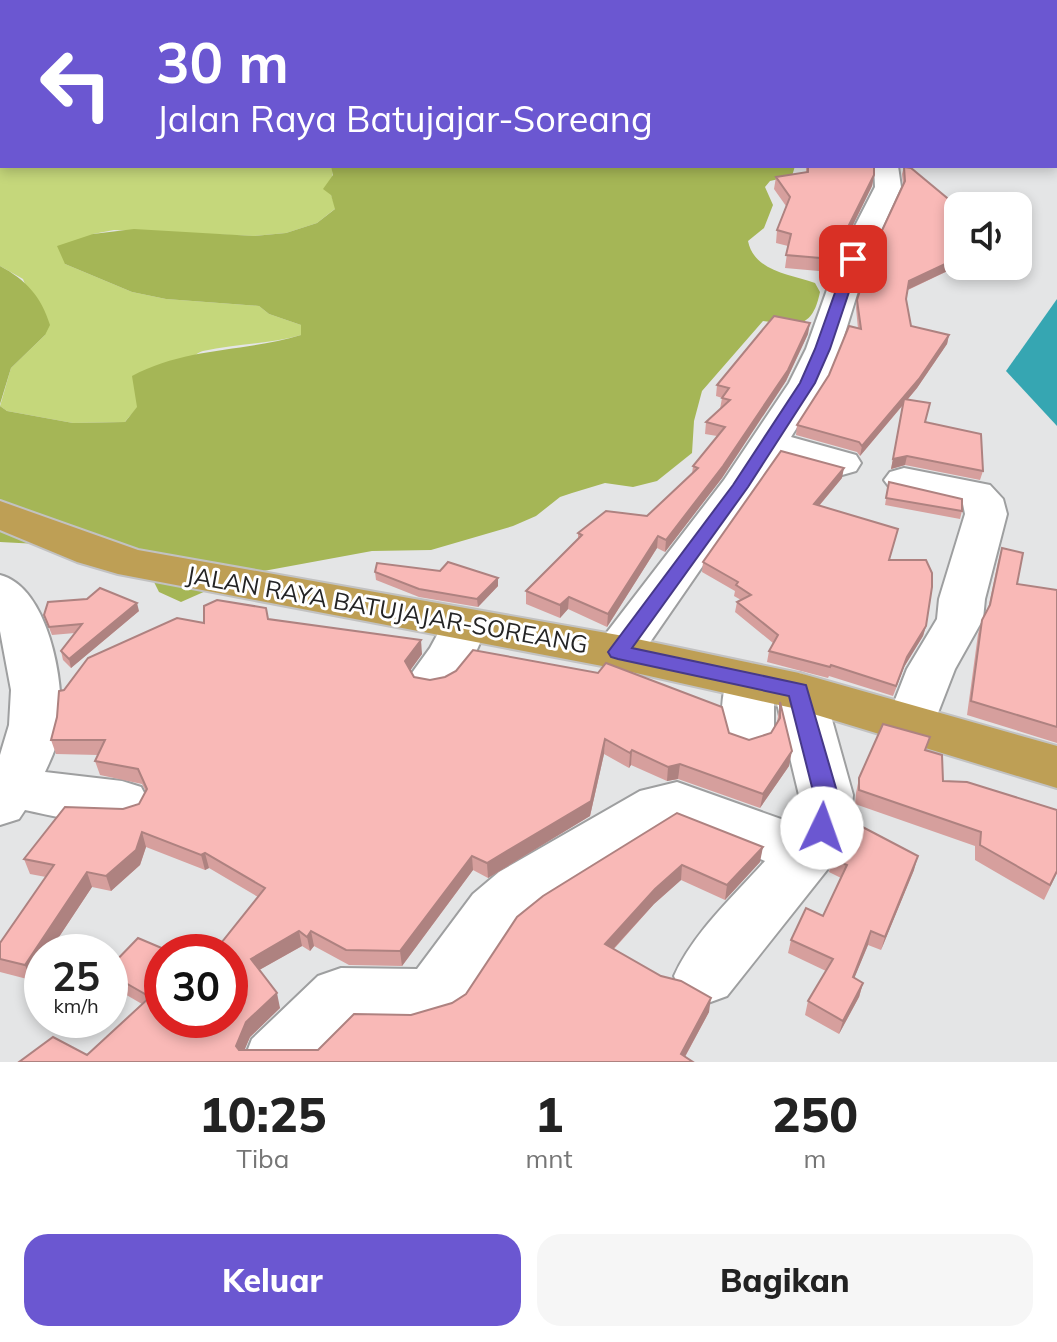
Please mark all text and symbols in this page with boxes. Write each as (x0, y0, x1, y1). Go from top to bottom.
text: 30 m (156, 27, 289, 97)
icon: left (24, 32, 128, 136)
text: Jalan Raya Batujajar-Soreang (156, 96, 653, 141)
map controls (944, 192, 1032, 280)
button: sound (944, 192, 1032, 280)
pin (819, 225, 887, 293)
icon: arrive (831, 237, 875, 281)
street label: JALAN RAYA BATUJAJAR-SOREANG (184, 559, 590, 659)
position arrow (780, 786, 864, 870)
speed limit sign: 30 (144, 934, 248, 1038)
text: 25 (52, 951, 100, 1001)
text: km/h (53, 993, 99, 1018)
text: 10:25 (199, 1084, 327, 1144)
text: 1 (535, 1084, 564, 1144)
text: 250 (772, 1084, 858, 1144)
text: Tiba (236, 1142, 289, 1175)
text: mnt (526, 1142, 573, 1175)
text: m (803, 1142, 826, 1175)
button: Keluar (24, 1234, 521, 1326)
button: Bagikan (537, 1234, 1033, 1326)

